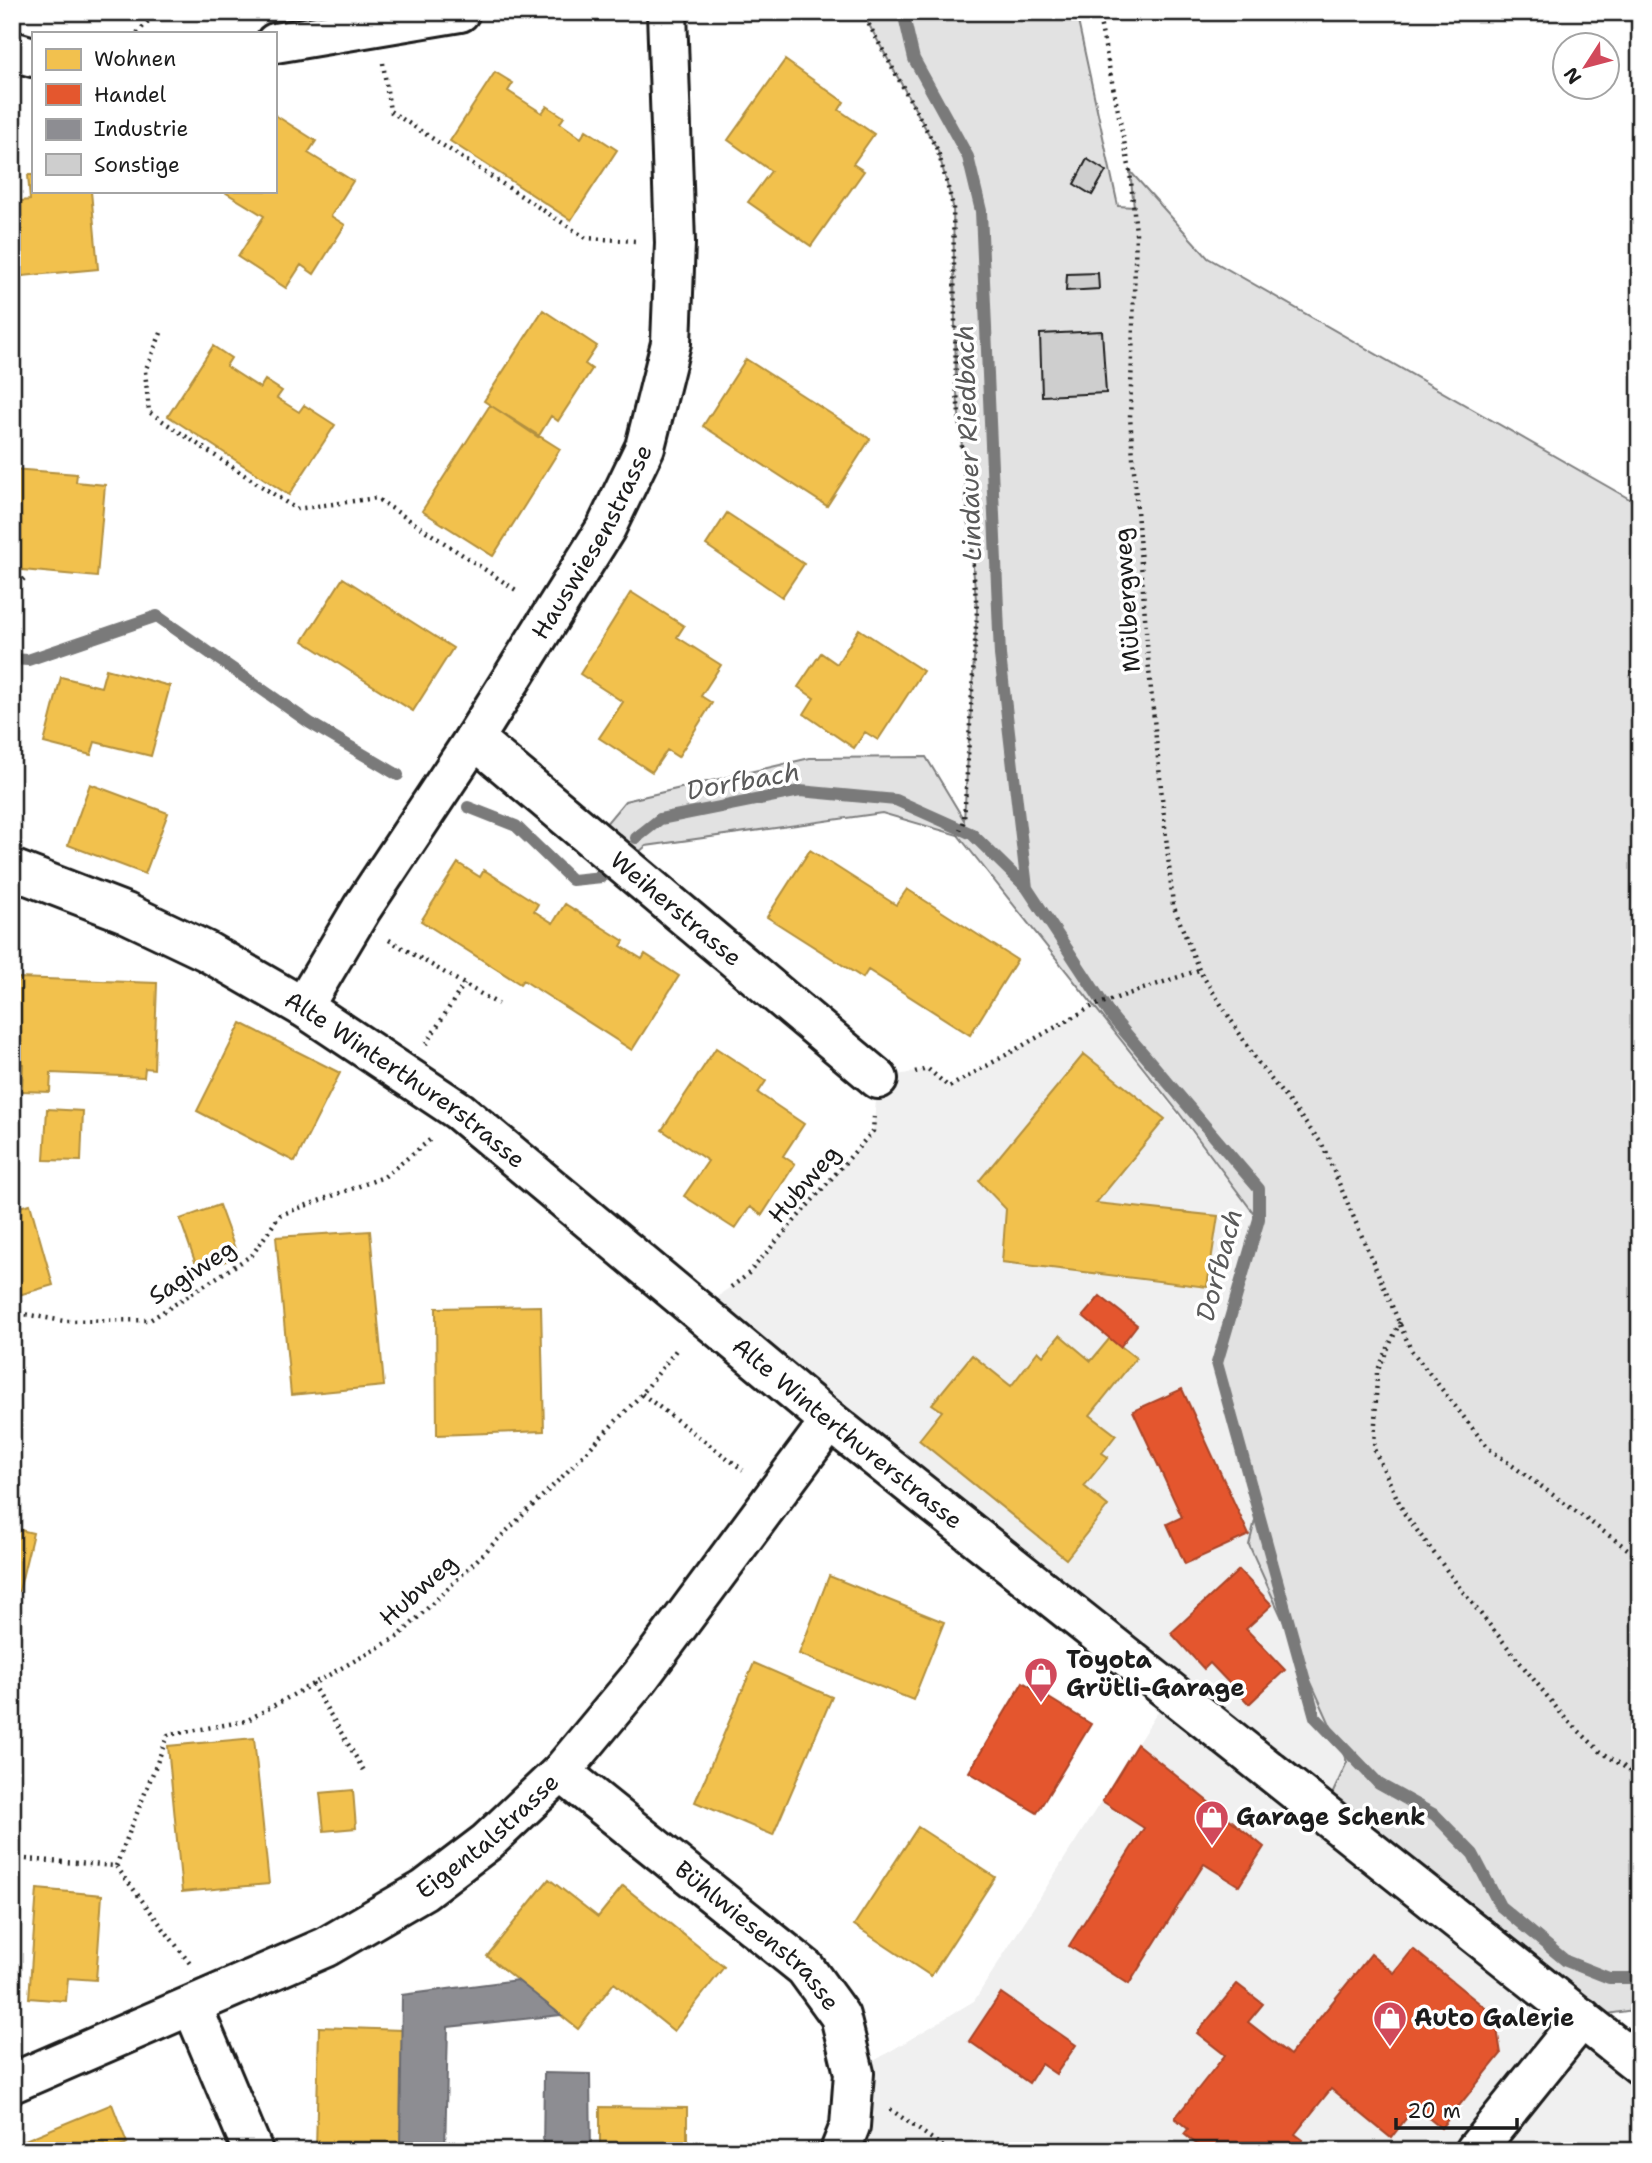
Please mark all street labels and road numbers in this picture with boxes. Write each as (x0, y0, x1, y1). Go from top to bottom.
street label: Hauswiesenstrasse (524, 439, 660, 646)
street label: Mülbergweg (1106, 527, 1148, 673)
street label: Weiherstrasse (603, 844, 749, 974)
street label: Alte Winterthurerstrasse (279, 984, 532, 1176)
street label: Hubweg (761, 1138, 847, 1230)
street label: Sagiweg (142, 1232, 242, 1312)
street label: Alte Winterthurerstrasse (726, 1330, 969, 1536)
street label: Hubweg (372, 1547, 464, 1633)
street label: Eigentalstrasse (410, 1766, 566, 1906)
street label: Bühlwiesenstrasse (668, 1853, 847, 2017)

